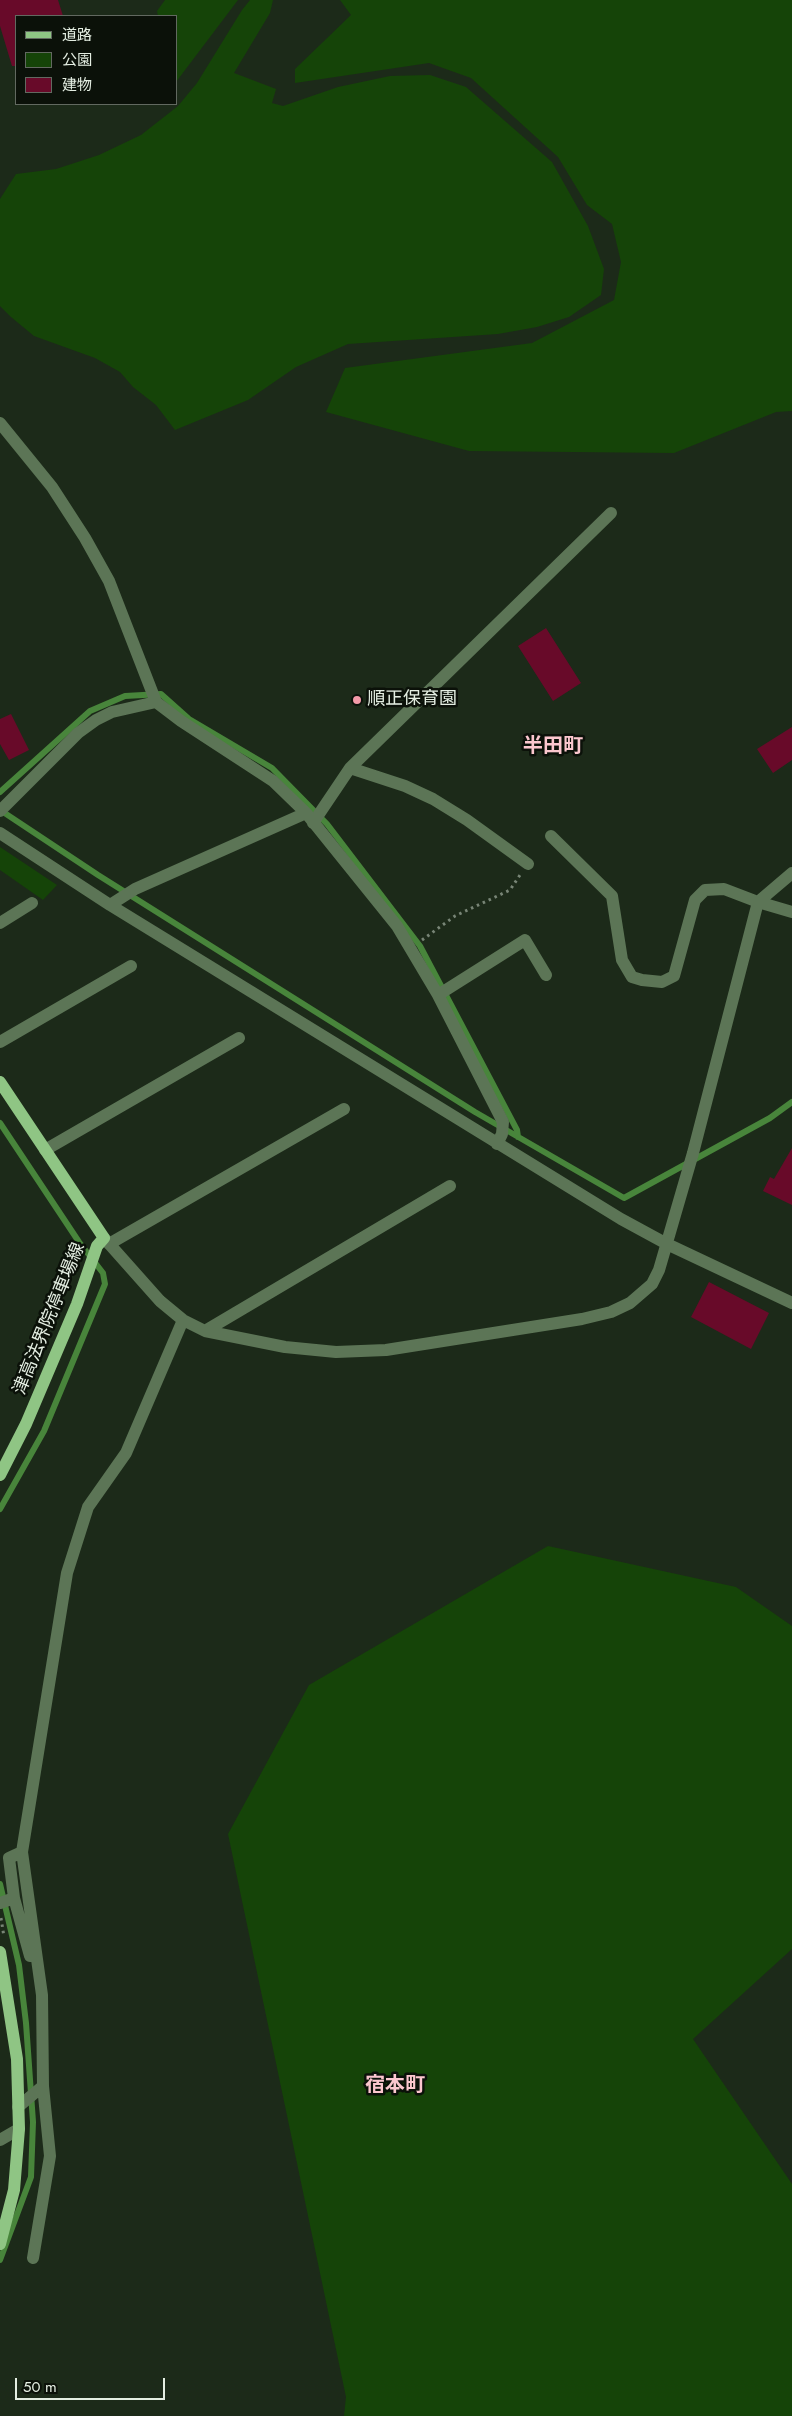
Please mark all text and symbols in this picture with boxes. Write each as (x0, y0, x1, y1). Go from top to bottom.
legend (15, 15, 178, 105)
text: 道路 (62, 24, 92, 46)
text: 公園 (62, 49, 92, 71)
text: 建物 (62, 74, 92, 96)
place label: 順正保育園 (367, 689, 457, 711)
marker: 順正保育園 (351, 694, 363, 706)
district label: 半田町 (523, 735, 583, 759)
street label: 津高法界院停車場線 (10, 1240, 90, 1398)
district label: 宿本町 (365, 2074, 425, 2098)
scale bar (18, 2368, 168, 2400)
text: 50 m (23, 2376, 57, 2398)

